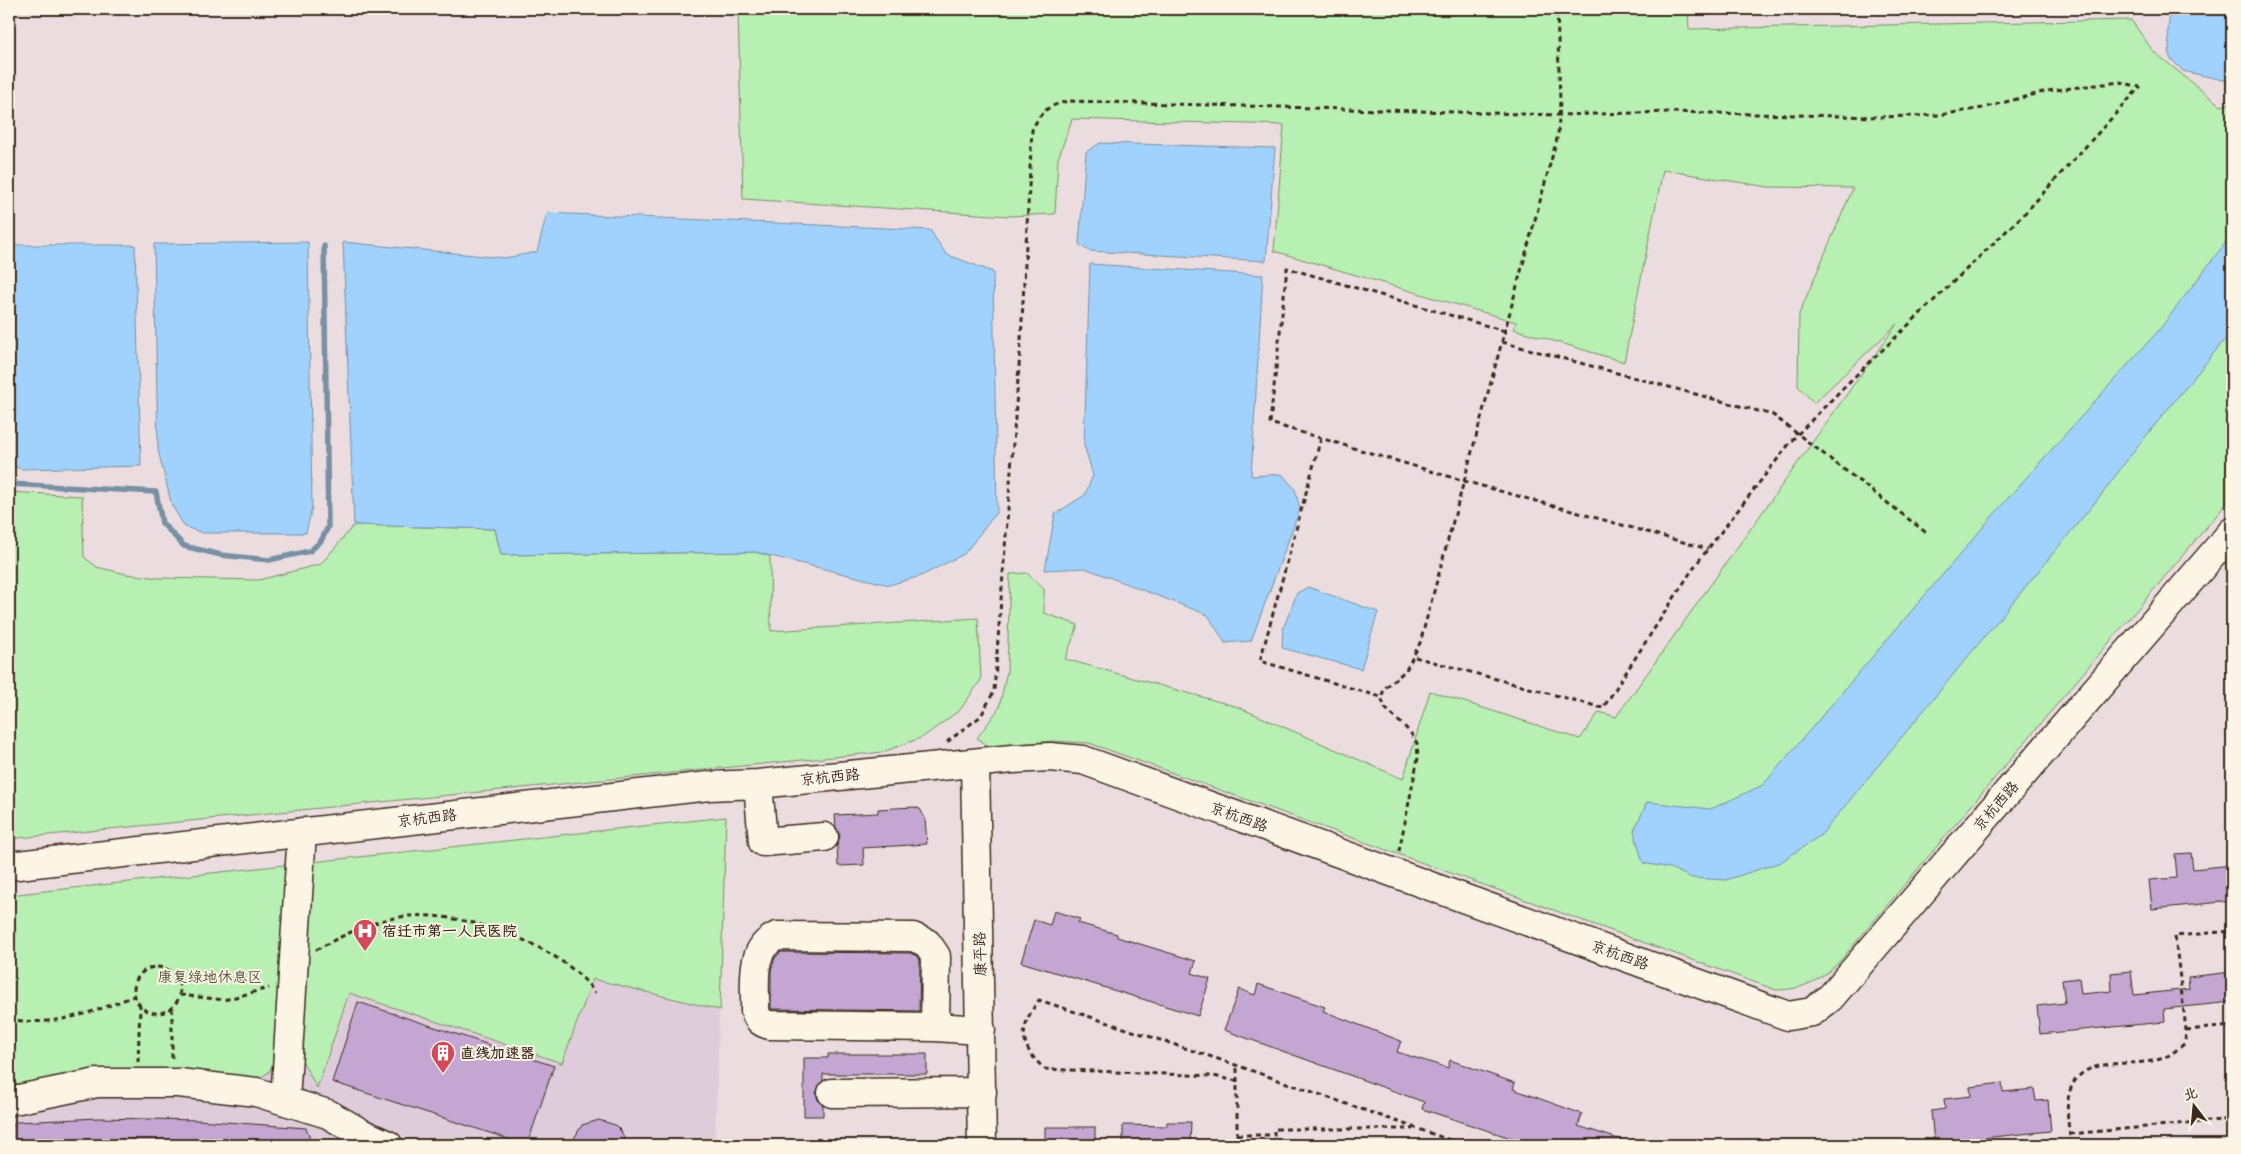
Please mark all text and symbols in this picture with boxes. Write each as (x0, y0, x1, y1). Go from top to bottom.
street label: 京杭西路 (799, 764, 861, 790)
street label: 京杭西路 (1969, 777, 2023, 835)
street label: 京杭西路 (1207, 797, 1271, 837)
street label: 京杭西路 (396, 804, 458, 832)
hospital icon: 宿迁市第一人民医院 (352, 918, 378, 952)
place label: 宿迁市第一人民医院 (382, 921, 517, 941)
street label: 康平路 (970, 931, 990, 977)
street label: 京杭西路 (1588, 935, 1652, 975)
park label: 康复绿地休息区 (157, 967, 263, 987)
building icon: 直线加速器 (430, 1040, 456, 1074)
place label: 直线加速器 (460, 1043, 535, 1063)
north arrow (2168, 1082, 2218, 1132)
text: 北 (2181, 1083, 2200, 1104)

